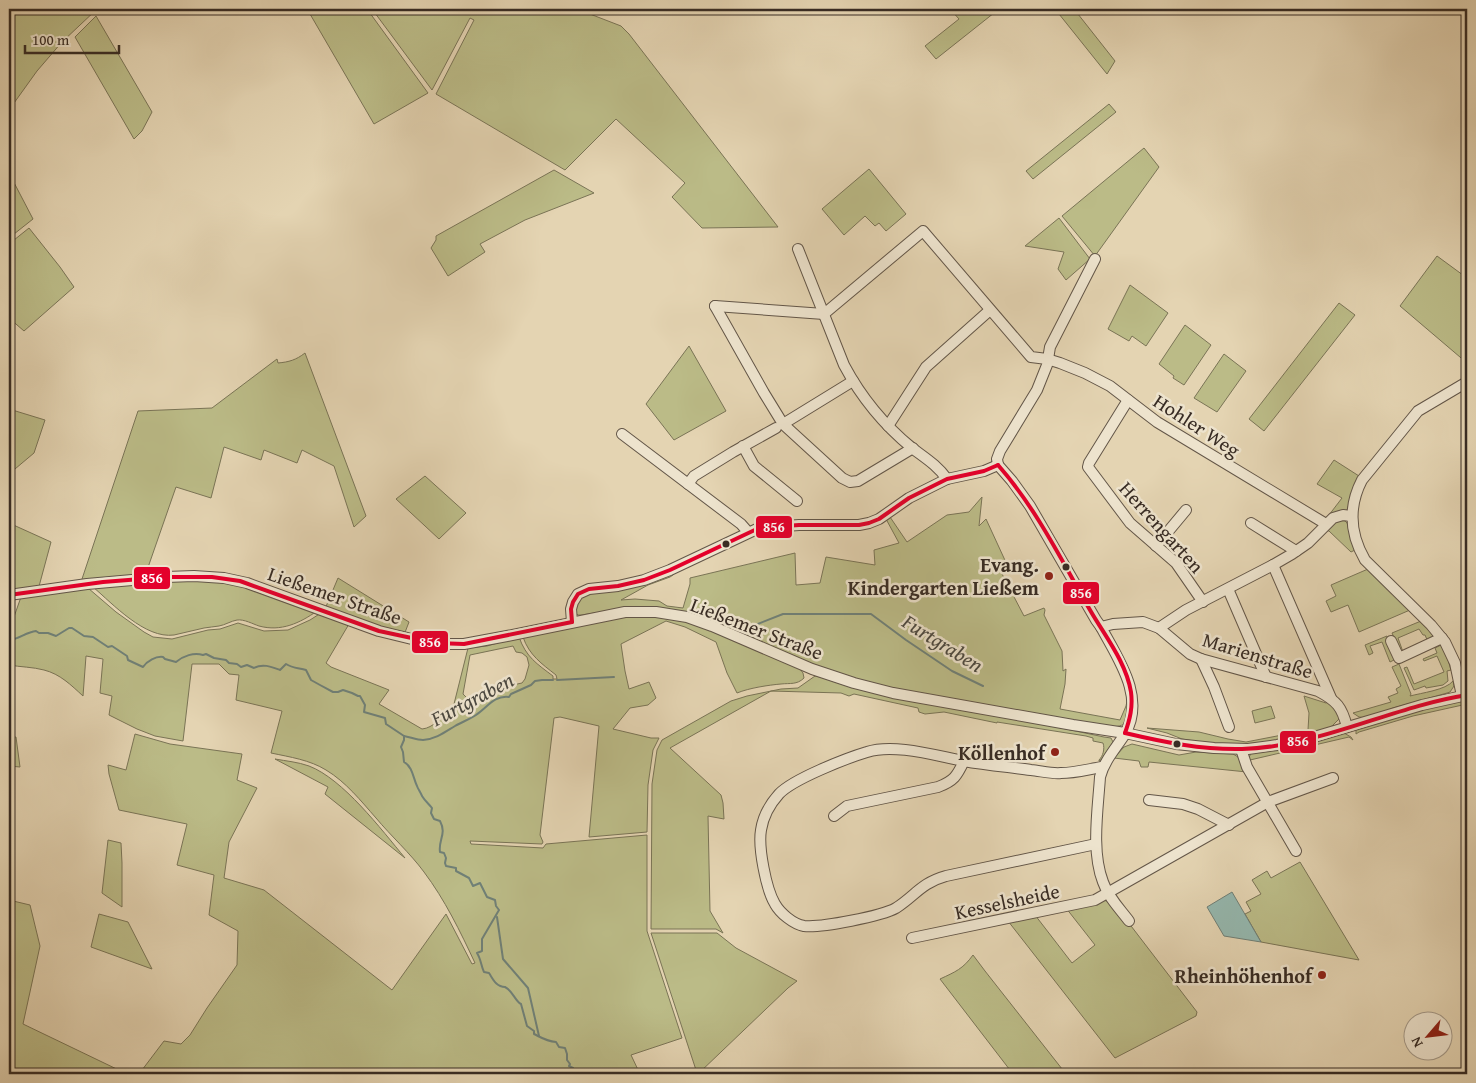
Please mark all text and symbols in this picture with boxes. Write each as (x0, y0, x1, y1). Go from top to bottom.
scale bar (25, 22, 119, 54)
text: 100 m (32, 29, 70, 50)
street label: Hohler Weg (1148, 386, 1246, 464)
street label: Herrengarten (1113, 475, 1211, 579)
line badge: 856 (755, 515, 793, 539)
text: 856 (763, 517, 785, 537)
unlabelled marker (721, 539, 731, 549)
place label: Evang. Kindergarten Ließem (848, 550, 1039, 602)
street label: Ließemer Straße (264, 559, 406, 631)
unlabelled marker (1061, 562, 1071, 572)
line badge: 856 (133, 566, 171, 590)
text: 856 (141, 568, 163, 588)
marker: Evang. Kindergarten Ließem (1043, 570, 1055, 582)
line badge: 856 (1062, 581, 1100, 605)
text: 856 (1070, 583, 1092, 603)
street label: Ließemer Straße (687, 589, 827, 667)
water label: Furtgraben (896, 605, 990, 680)
street label: Marienstraße (1199, 624, 1317, 686)
line badge: 856 (411, 630, 449, 654)
text: 856 (419, 632, 441, 652)
water label: Furtgraben (424, 664, 519, 734)
line badge: 856 (1279, 730, 1317, 754)
text: 856 (1287, 731, 1309, 751)
place label: Köllenhof (958, 738, 1047, 767)
unlabelled marker (1172, 739, 1182, 749)
marker: Köllenhof (1049, 746, 1061, 758)
street label: Kesselsheide (952, 876, 1062, 926)
place label: Rheinhöhenhof (1175, 961, 1314, 990)
marker: Rheinhöhenhof (1316, 969, 1328, 981)
north arrow (1404, 1010, 1454, 1060)
text: N (1405, 1033, 1428, 1051)

